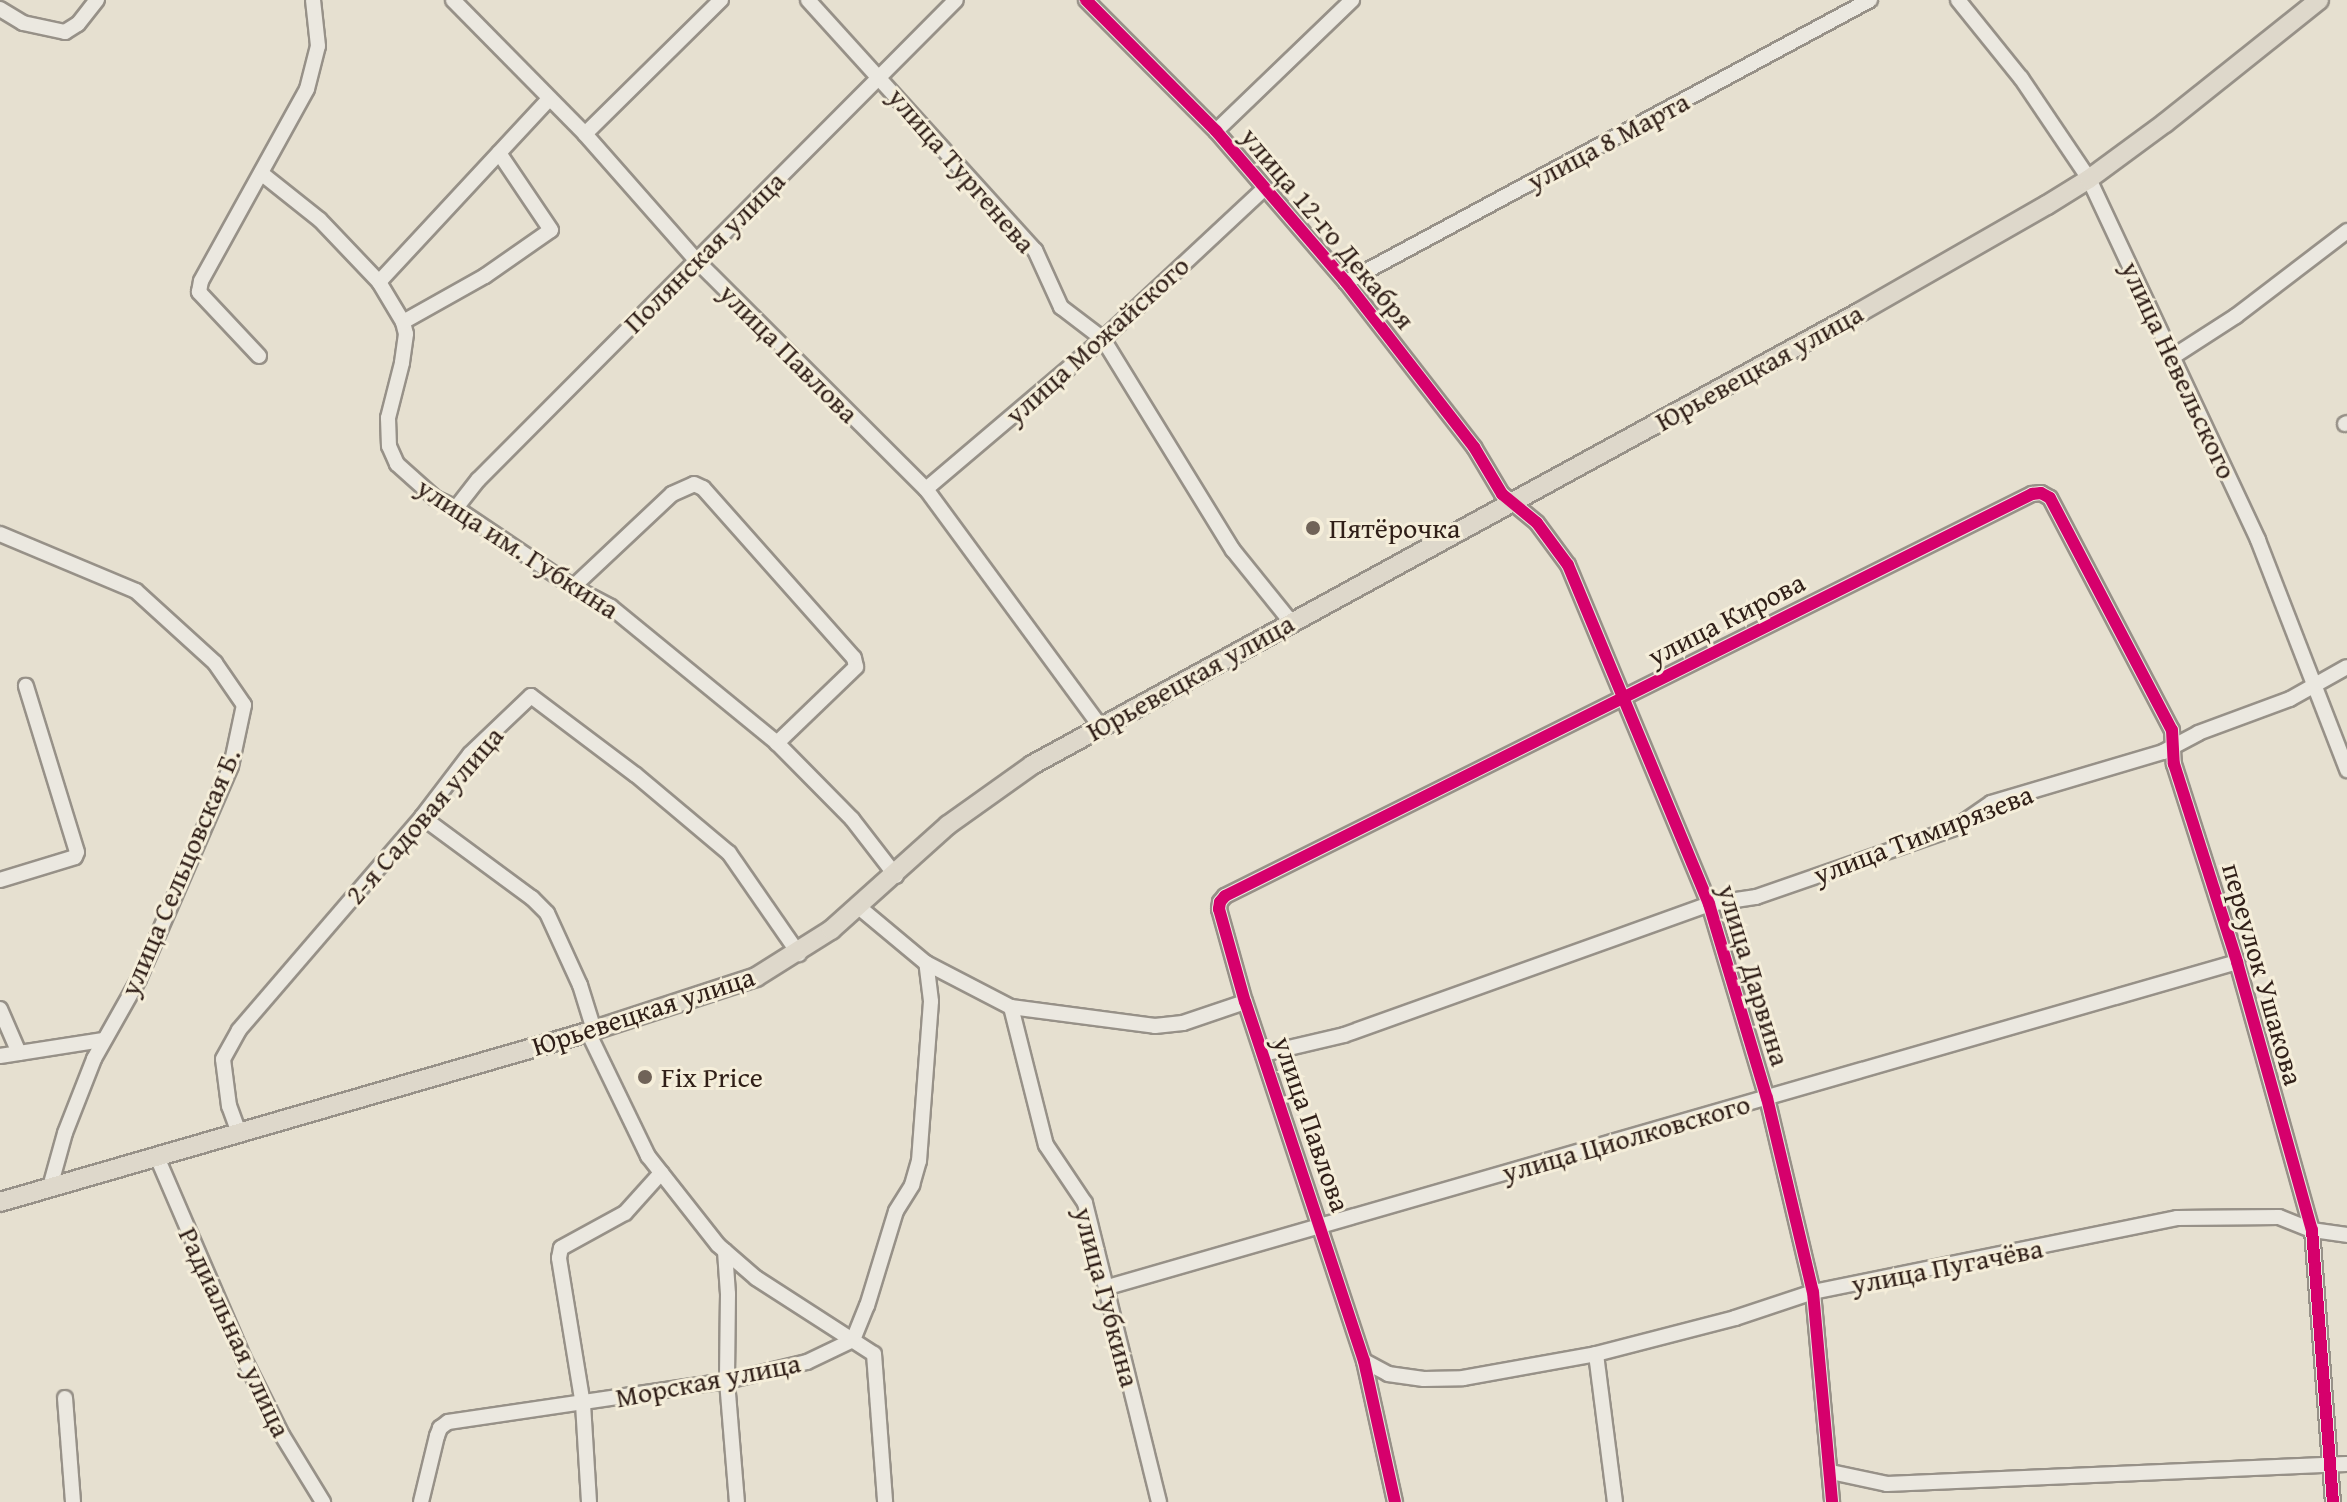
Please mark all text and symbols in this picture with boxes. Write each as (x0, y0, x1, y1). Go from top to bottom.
street label: улица Тургенева (881, 80, 1043, 260)
street label: улица 8 Марта (1521, 84, 1695, 198)
street label: улица 12-го Декабря (1234, 120, 1422, 336)
street label: Полянская улица (616, 164, 792, 340)
street label: улица Можайского (998, 249, 1196, 431)
street label: улица Невельского (2114, 256, 2244, 484)
street label: улица Павлова (712, 276, 866, 430)
street label: Юрьевецкая улица (1649, 296, 1869, 438)
street label: улица им. Губкина (411, 470, 625, 626)
place label: Пятёрочка (1329, 511, 1460, 545)
marker: Пятёрочка (1304, 519, 1322, 537)
street label: улица Кирова (1642, 565, 1810, 673)
street label: Юрьевецкая улица (1080, 606, 1300, 748)
street label: 2-я Садовая улица (338, 719, 510, 911)
street label: улица Сельцовская Б. (113, 743, 247, 1001)
street label: улица Тимирязева (1809, 777, 2037, 891)
street label: переулок Ушакова (2215, 859, 2311, 1089)
street label: улица Дарвина (1710, 880, 1798, 1070)
street label: Юрьевецкая улица (527, 959, 759, 1063)
street label: улица Павлова (1266, 1032, 1358, 1216)
place label: Fix Price (661, 1060, 763, 1094)
marker: Fix Price (636, 1068, 654, 1086)
street label: улица Циолковского (1498, 1087, 1754, 1189)
street label: улица Губкина (1067, 1203, 1147, 1391)
street label: Радиальная улица (172, 1222, 298, 1442)
street label: улица Пугачёва (1848, 1231, 2046, 1301)
street label: Морская улица (613, 1346, 803, 1414)

